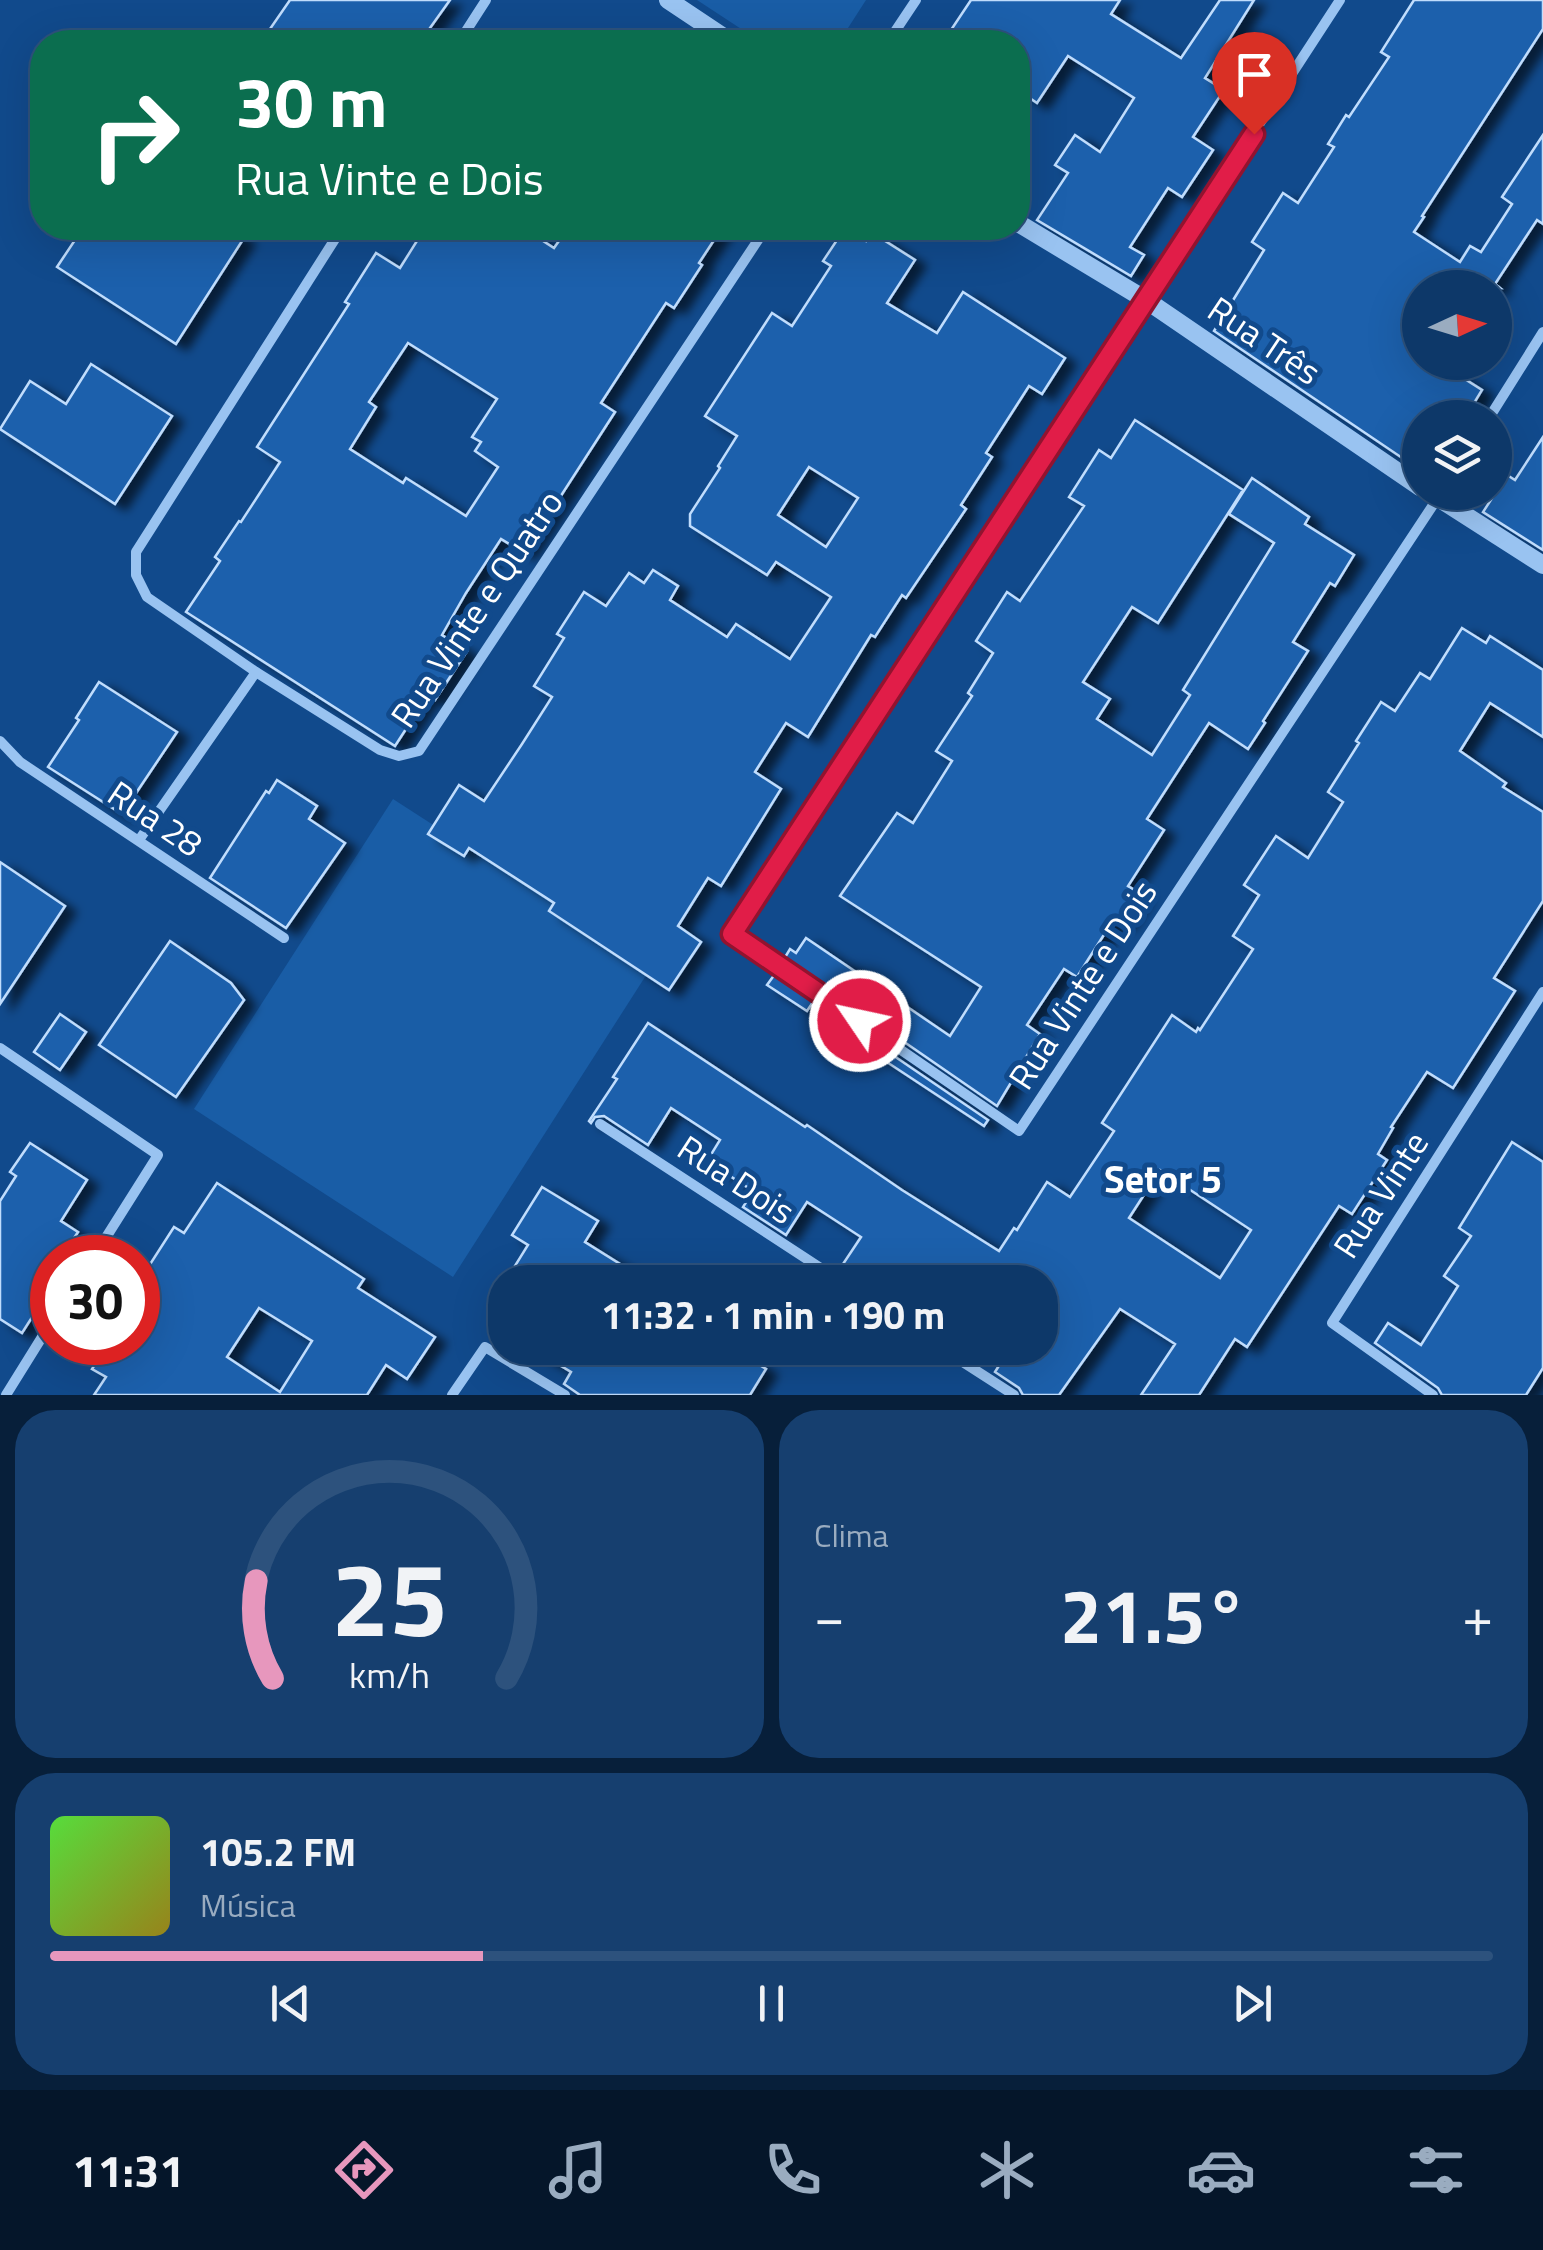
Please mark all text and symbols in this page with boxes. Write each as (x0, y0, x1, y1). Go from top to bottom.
pin (1212, 32, 1297, 135)
icon: arrive (1227, 47, 1282, 102)
text: 30 m (235, 48, 388, 154)
icon: right (70, 70, 200, 200)
text: Rua Vinte e Dois (235, 144, 544, 212)
north arrow (1402, 270, 1512, 380)
map controls (1402, 270, 1512, 510)
street label: Rua Três (1197, 282, 1332, 398)
button: layers (1402, 400, 1512, 510)
street label: Rua Vinte e Quatro (376, 479, 576, 738)
street label: Rua 28 (97, 767, 214, 870)
street label: Rua Vinte e Dois (994, 869, 1170, 1100)
position arrow (808, 969, 912, 1073)
street label: Rua Vinte (1319, 1120, 1441, 1269)
street label: Rua Dois (667, 1121, 806, 1237)
district label: Setor 5 (1104, 1150, 1222, 1208)
speed limit sign: 30 (30, 1235, 160, 1365)
text: 11:32 · 1 min · 190 m (601, 1286, 945, 1344)
text: Clima (814, 1511, 889, 1559)
text: 25 (331, 1518, 448, 1676)
text: 21.5° (1060, 1558, 1247, 1672)
text: − (814, 1574, 845, 1657)
text: + (1462, 1574, 1493, 1657)
text: km/h (349, 1647, 430, 1702)
text: 105.2 FM (200, 1823, 356, 1881)
text: Música (200, 1881, 296, 1929)
icon: previous (263, 1976, 318, 2031)
icon: pause (744, 1976, 799, 2031)
icon: next (1225, 1976, 1280, 2031)
icon: directions (329, 2135, 399, 2205)
icon: music (543, 2135, 613, 2205)
icon: phone (758, 2135, 828, 2205)
icon: climate (972, 2135, 1042, 2205)
icon: car (1186, 2135, 1256, 2205)
icon: filters (1401, 2135, 1471, 2205)
text: 11:31 (72, 2136, 185, 2204)

